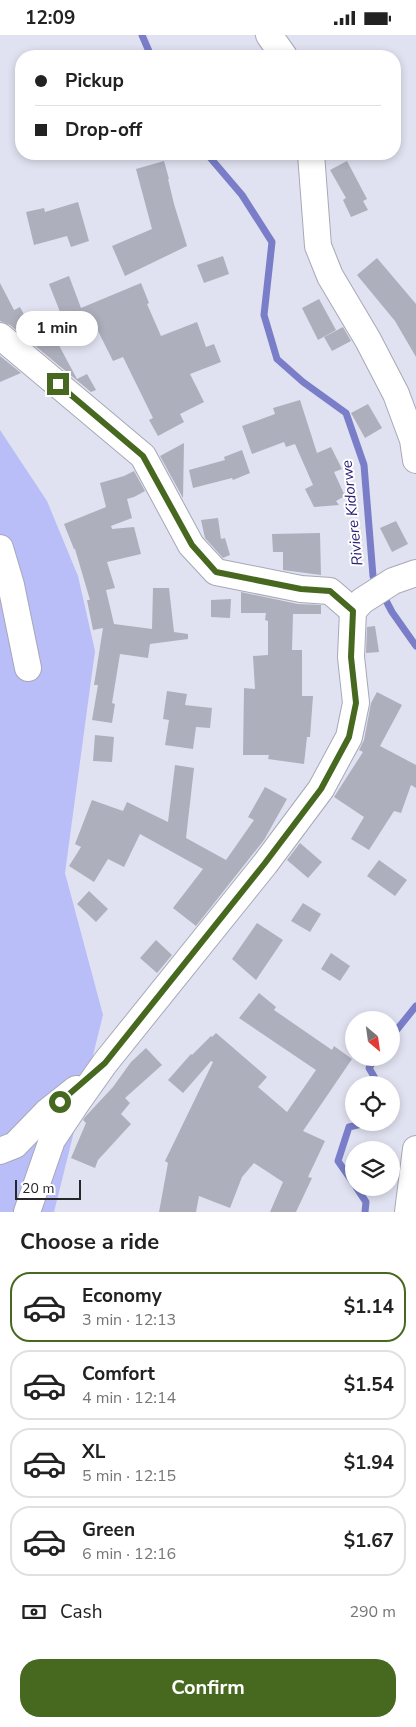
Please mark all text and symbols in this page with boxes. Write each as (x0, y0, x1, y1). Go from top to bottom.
text: 12:09 (25, 5, 75, 31)
text: Pickup (65, 68, 124, 94)
text: Drop-off (65, 117, 142, 143)
callout: 1 min (17, 311, 99, 347)
text: 1 min (36, 317, 78, 339)
route end (47, 373, 69, 395)
water label: Riviere Kidorwe (337, 459, 367, 567)
north arrow (345, 1011, 400, 1066)
map controls (345, 1011, 400, 1196)
button: locate (345, 1076, 400, 1131)
route start (49, 1091, 71, 1113)
button: layers (345, 1141, 400, 1196)
scale bar (15, 1177, 81, 1200)
text: 20 m (22, 1179, 54, 1198)
text: Choose a ride (20, 1227, 159, 1257)
text: Economy (82, 1283, 162, 1309)
icon: car (22, 1285, 67, 1330)
text: $1.14 (344, 1294, 394, 1320)
text: 3 min · 12:13 (82, 1309, 176, 1331)
text: Comfort (82, 1361, 155, 1387)
icon: car (22, 1363, 67, 1408)
text: $1.54 (344, 1372, 394, 1398)
text: 4 min · 12:14 (82, 1387, 176, 1409)
text: XL (82, 1439, 105, 1465)
icon: car (22, 1441, 67, 1486)
text: $1.94 (344, 1450, 394, 1476)
text: 5 min · 12:15 (82, 1465, 176, 1487)
text: Green (82, 1517, 135, 1543)
icon: car (22, 1519, 67, 1564)
text: $1.67 (344, 1528, 394, 1554)
text: 6 min · 12:16 (82, 1543, 176, 1565)
icon: cash (20, 1598, 48, 1626)
text: Cash (60, 1599, 102, 1625)
text: 290 m (349, 1601, 396, 1623)
button: Confirm (20, 1659, 396, 1717)

